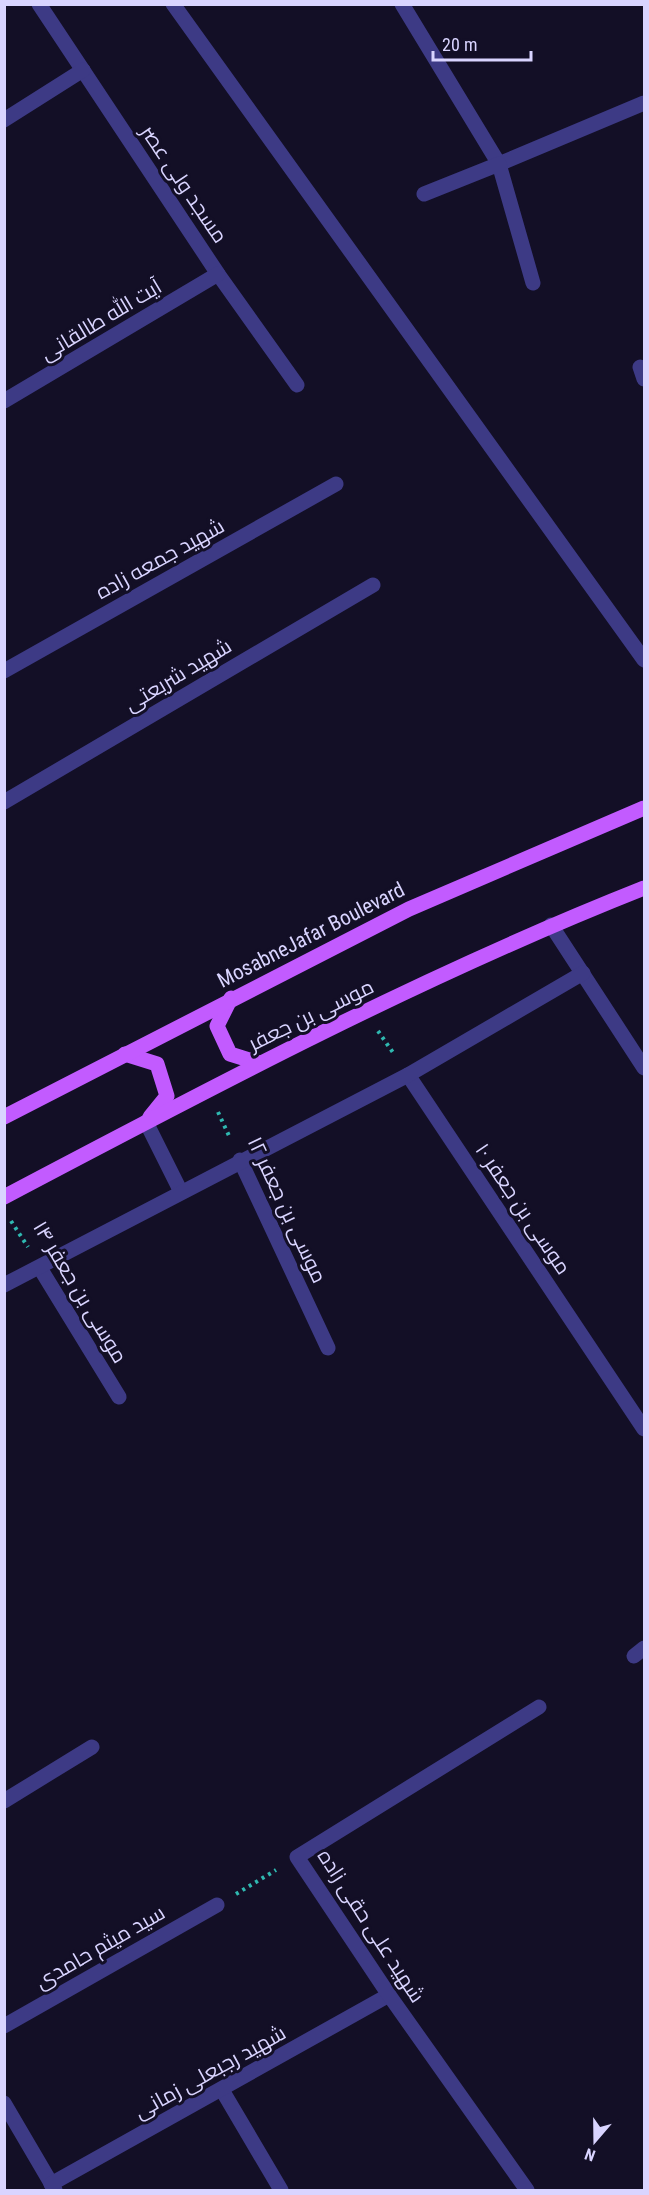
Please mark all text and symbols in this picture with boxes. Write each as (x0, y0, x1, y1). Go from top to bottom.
scale bar (433, 24, 530, 62)
text: 20 m (442, 34, 477, 55)
street label: مسجد ولی عصر (134, 120, 232, 248)
street label: آیت الله طالقانی (35, 272, 167, 366)
street label: شهید جمعه زاده (92, 514, 229, 605)
street label: شهید شریعتی (120, 634, 236, 717)
street label: MosabneJafar Boulevard (213, 877, 409, 993)
street label: موسی بن جعفر (244, 974, 378, 1057)
street label: موسی بن جعفر ۱۲ (242, 1133, 331, 1287)
street label: موسی بن جعفر ۱۰ (470, 1139, 576, 1280)
street label: موسی بن جعفر ۱۴ (27, 1217, 132, 1368)
street label: شهید علی حقی زاده (312, 1845, 429, 2008)
street label: سید میثم حامدی (31, 1900, 170, 1995)
street label: شهید رجبعلی زمانی (130, 2020, 290, 2124)
north arrow (565, 2111, 625, 2171)
text: N (582, 2144, 598, 2165)

